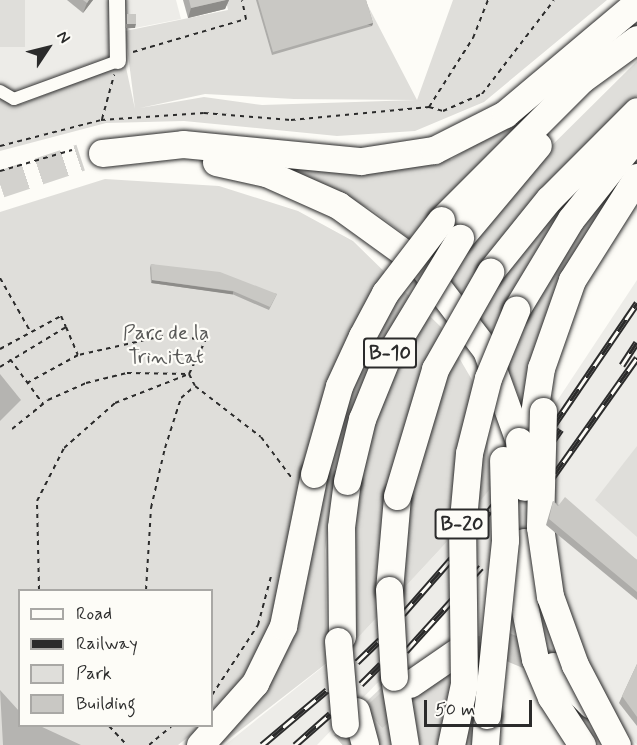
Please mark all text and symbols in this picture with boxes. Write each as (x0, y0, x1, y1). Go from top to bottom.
north arrow (18, 18, 78, 78)
text: N (51, 27, 75, 48)
park label: Parc de la Trinitat (123, 320, 209, 370)
road number: B-10 (363, 336, 417, 370)
road number: B-20 (434, 507, 490, 541)
legend (18, 589, 213, 727)
text: Road (76, 602, 112, 626)
text: Railway (76, 632, 138, 656)
text: Park (76, 662, 112, 686)
scale bar (427, 688, 535, 726)
text: Building (76, 692, 136, 716)
text: 50 m (435, 698, 475, 722)

